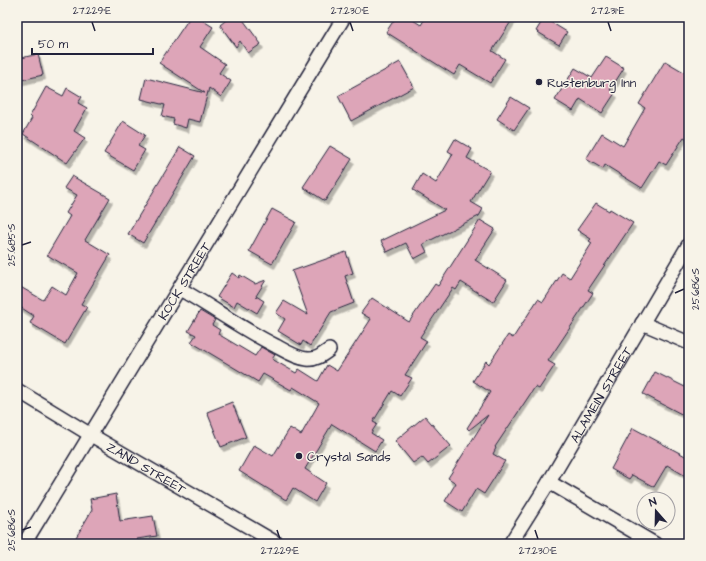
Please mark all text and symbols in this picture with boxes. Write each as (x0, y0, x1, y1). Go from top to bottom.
text: 27.229°E (73, 4, 111, 18)
text: 27.230°E (331, 4, 369, 18)
text: 27.231°E (591, 4, 625, 18)
scale bar (32, 30, 153, 56)
text: 50 m (38, 36, 69, 53)
place label: Rustenburg Inn (547, 74, 637, 93)
marker: Rustenburg Inn (534, 77, 544, 87)
text: 25.685°S (5, 223, 19, 266)
street label: KOCK STREET (154, 238, 216, 324)
text: 25.686°S (689, 268, 703, 310)
street label: ALAMEIN STREET (566, 343, 637, 446)
street label: ZAND STREET (103, 438, 190, 499)
place label: Crystal Sands (307, 448, 391, 467)
marker: Crystal Sands (294, 451, 304, 461)
north arrow (636, 491, 676, 531)
text: N (647, 494, 659, 510)
text: 25.686°S (5, 509, 19, 551)
text: 27.229°E (261, 544, 299, 558)
text: 27.230°E (519, 544, 557, 558)

